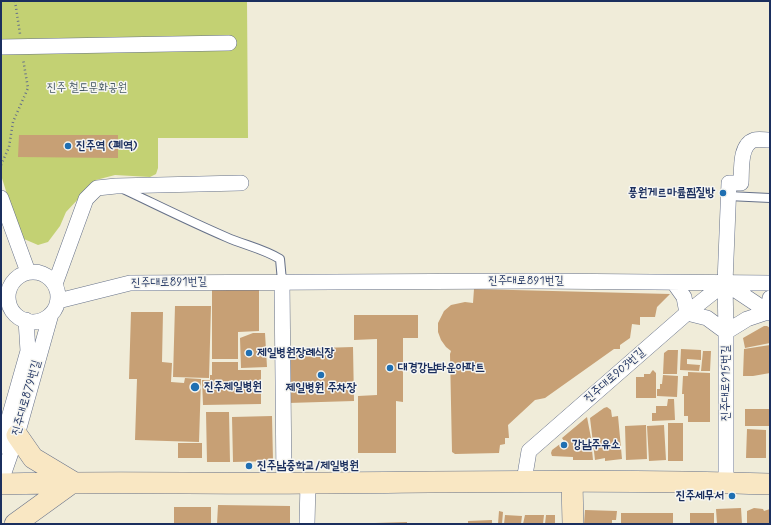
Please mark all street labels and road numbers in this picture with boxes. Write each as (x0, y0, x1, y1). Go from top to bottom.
street label: 진주대로891번길 (488, 274, 564, 288)
street label: 진주대로891번길 (131, 275, 207, 291)
street label: 진주대로915번길 (719, 345, 733, 421)
street label: 진주대로903번길 (582, 346, 648, 406)
street label: 진주대로879번길 (9, 359, 45, 437)

